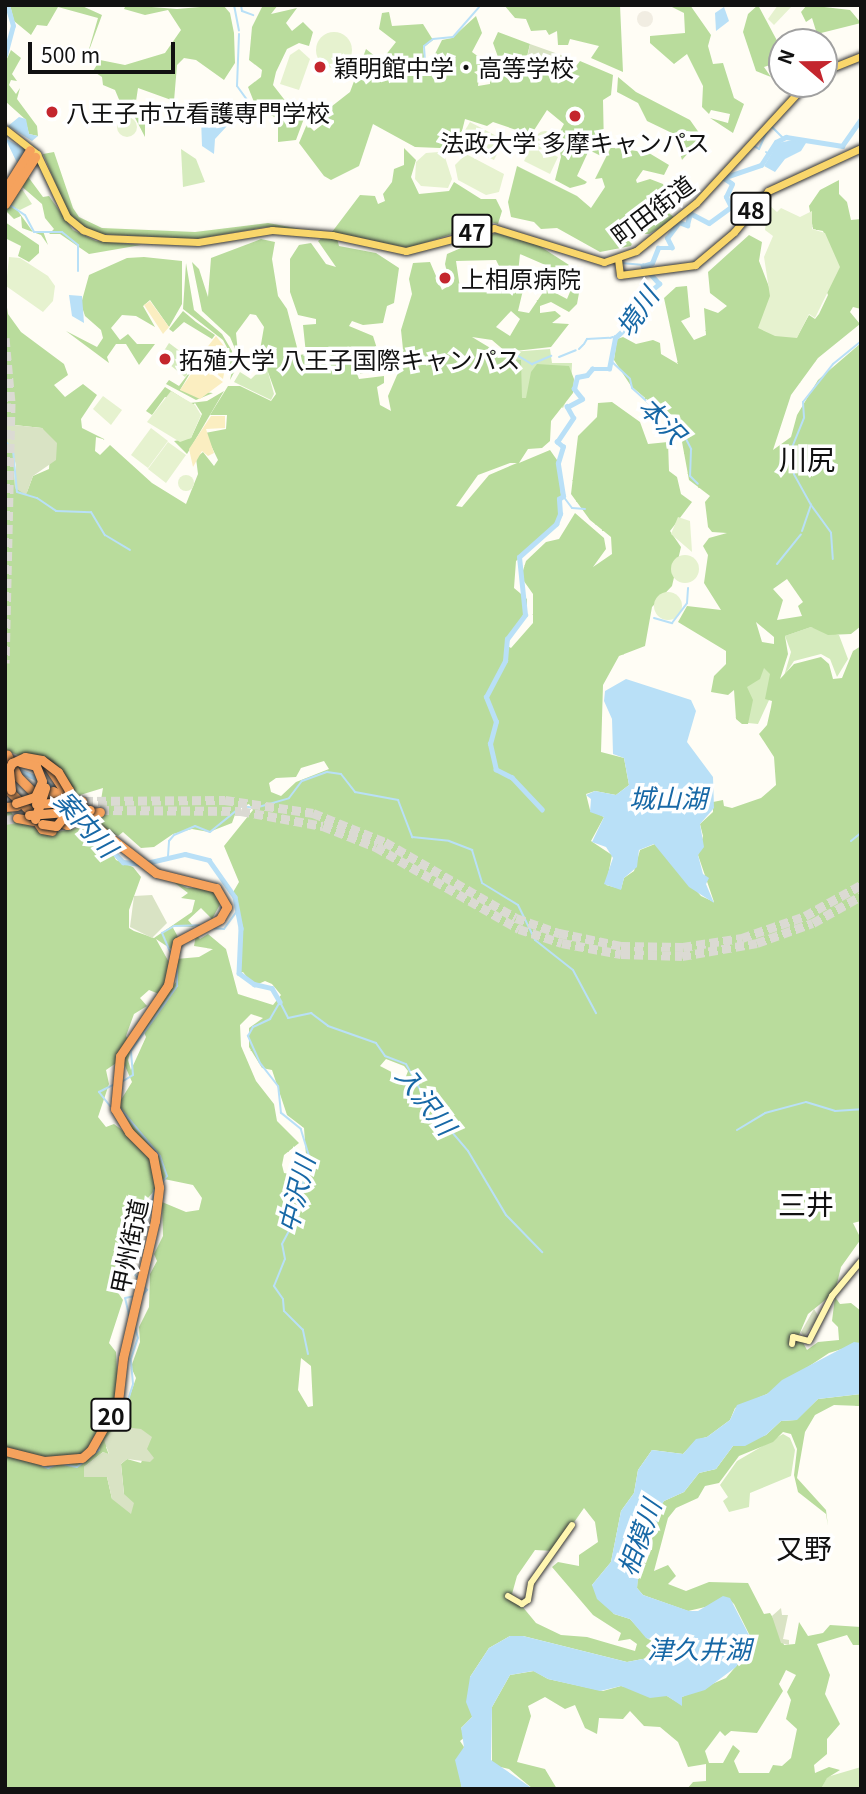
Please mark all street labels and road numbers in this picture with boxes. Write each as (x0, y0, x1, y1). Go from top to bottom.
street label: 町田街道 (605, 169, 699, 249)
road number: 48 (730, 190, 772, 229)
road number: 47 (451, 212, 493, 250)
street label: 甲州街道 (104, 1196, 152, 1296)
road number: 20 (90, 1396, 132, 1434)

